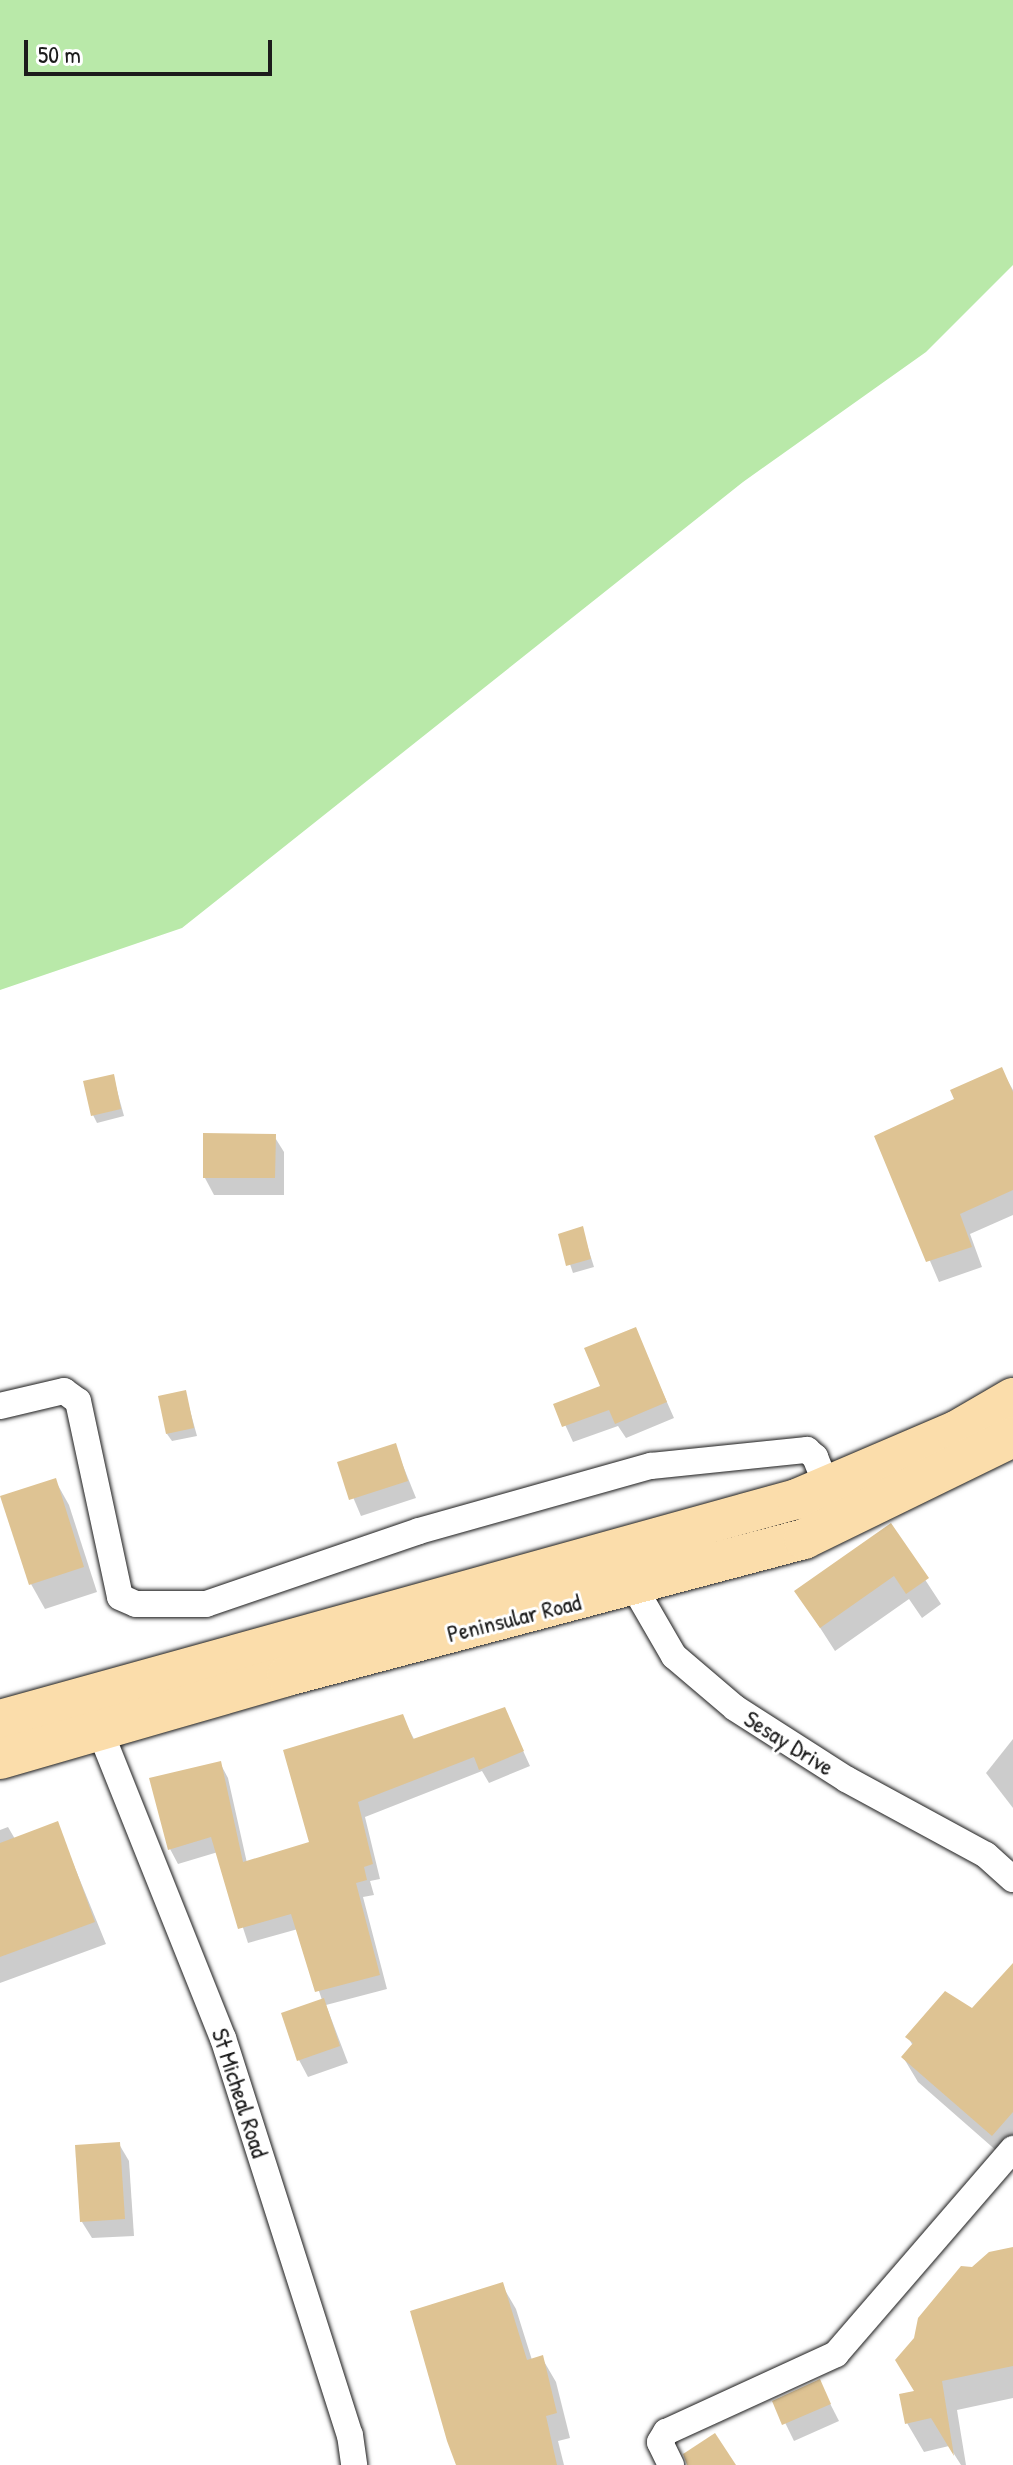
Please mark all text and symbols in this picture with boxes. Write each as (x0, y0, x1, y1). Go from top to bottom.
scale bar (28, 24, 276, 74)
text: 50 m (38, 38, 81, 70)
street label: Peninsular Road (444, 1587, 584, 1649)
street label: Sesay Drive (739, 1704, 839, 1782)
street label: St Micheal Road (206, 2025, 274, 2161)

